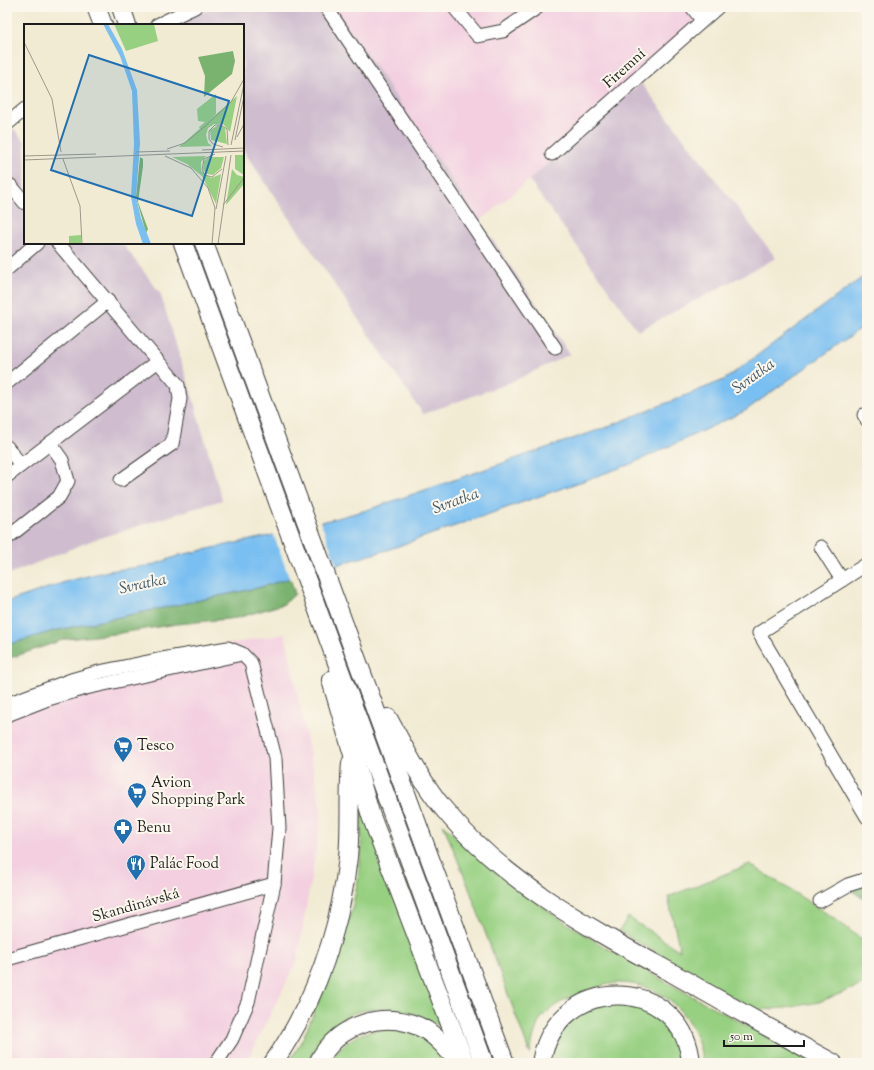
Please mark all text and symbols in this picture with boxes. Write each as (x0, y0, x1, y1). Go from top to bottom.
inset map (24, 24, 244, 244)
street label: Firemní (599, 44, 651, 94)
water label: Svratka (728, 354, 780, 400)
water label: Svratka (430, 483, 482, 521)
water label: Svratka (117, 569, 169, 601)
supermarket icon: Tesco (112, 735, 134, 763)
place label: Tesco (137, 736, 174, 757)
place label: Avion Shopping Park (151, 773, 245, 811)
supermarket icon: Avion Shopping Park (126, 781, 148, 809)
pharmacy icon: Benu (112, 817, 134, 845)
place label: Benu (137, 818, 171, 839)
restaurant icon: Palác Food (125, 853, 147, 881)
place label: Palác Food (150, 854, 220, 875)
street label: Skandinávská (90, 883, 182, 928)
scale bar (724, 1022, 804, 1048)
text: 50 m (729, 1028, 753, 1046)

